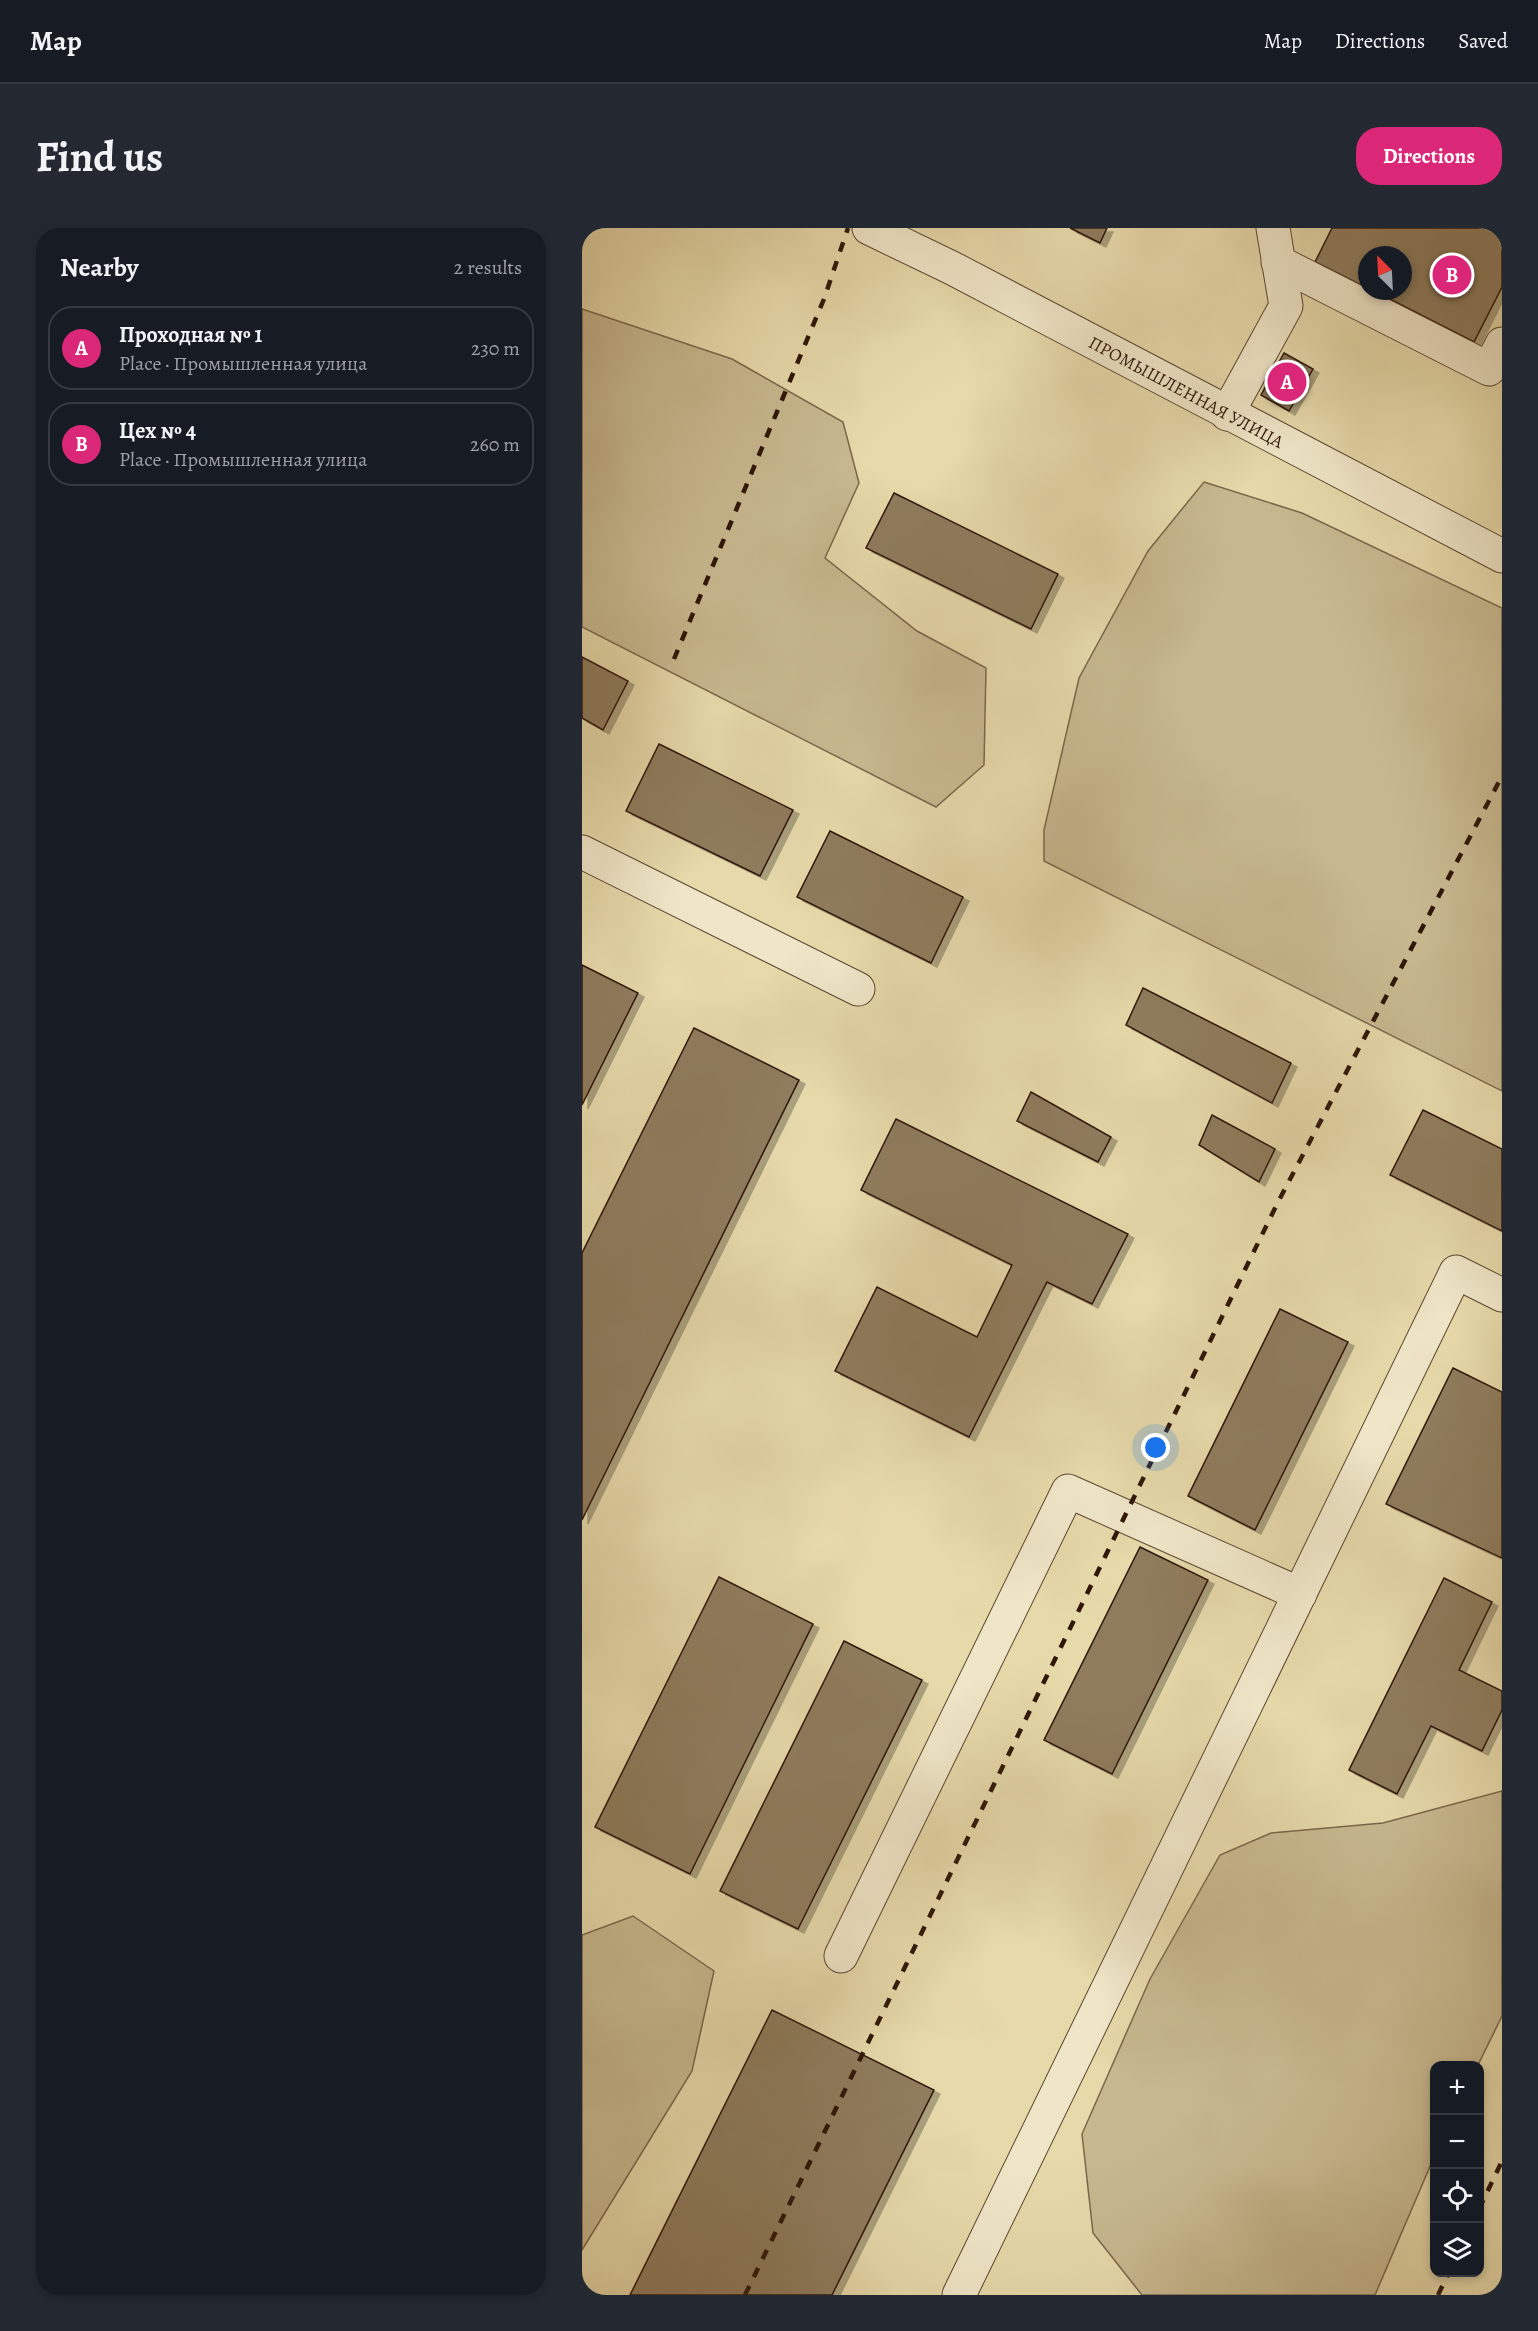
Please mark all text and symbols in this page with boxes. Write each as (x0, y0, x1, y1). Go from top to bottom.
text: Map (30, 22, 82, 60)
text: Map (1264, 27, 1302, 55)
text: Directions (1335, 27, 1425, 55)
text: Saved (1458, 27, 1508, 55)
button: Directions (1356, 127, 1502, 185)
text: Find us (36, 128, 163, 185)
north arrow (1358, 246, 1412, 300)
text: Nearby (60, 250, 139, 285)
pin: B (1432, 252, 1472, 298)
text: 2 results (454, 254, 522, 281)
text: Проходная № 1 (119, 320, 262, 350)
street label: ПРОМЫШЛЕННАЯ УЛИЦА (1084, 330, 1288, 454)
text: A (75, 335, 88, 362)
text: 230 m (471, 335, 520, 362)
text: Place · Промышленная улица (119, 350, 367, 377)
pin: A (1268, 360, 1306, 404)
text: Цех № 4 (119, 416, 196, 446)
text: B (75, 431, 88, 458)
text: 260 m (470, 431, 520, 458)
text: Place · Промышленная улица (119, 446, 367, 473)
your location (1141, 1433, 1170, 1462)
map controls (1430, 2061, 1484, 2277)
button: + (1430, 2061, 1484, 2115)
button: − (1430, 2115, 1484, 2169)
button: locate (1430, 2169, 1484, 2223)
button: layers (1430, 2223, 1484, 2277)

